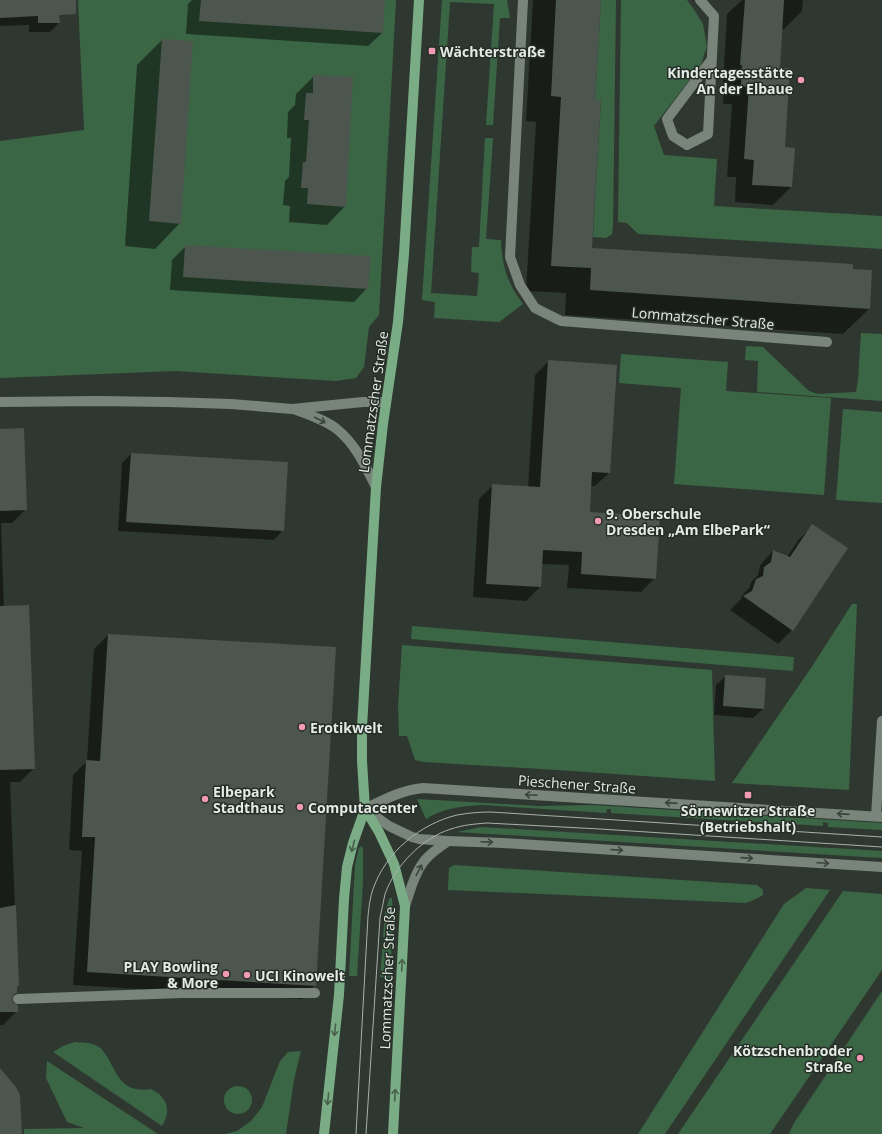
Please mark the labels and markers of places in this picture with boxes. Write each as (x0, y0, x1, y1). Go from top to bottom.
place label: Wächterstraße (440, 42, 545, 61)
marker: Wächterstraße (427, 46, 437, 56)
place label: Kindertagesstätte An der Elbaue (667, 63, 793, 98)
marker: Kindertagesstätte An der Elbaue (796, 75, 806, 85)
place label: 9. Oberschule Dresden „Am ElbePark“ (606, 504, 771, 539)
marker: 9. Oberschule Dresden „Am ElbePark“ (593, 516, 603, 526)
place label: Erotikwelt (310, 718, 383, 737)
marker: Erotikwelt (297, 722, 307, 732)
place label: Elbepark Stadthaus (213, 782, 284, 817)
marker: Sörnewitzer Straße (Betriebshalt) (743, 790, 753, 800)
marker: Elbepark Stadthaus (200, 794, 210, 804)
place label: Computacenter (308, 798, 418, 817)
place label: Sörnewitzer Straße (Betriebshalt) (681, 801, 815, 836)
marker: Computacenter (295, 802, 305, 812)
place label: PLAY Bowling & More (124, 957, 218, 992)
place label: UCI Kinowelt (255, 966, 345, 985)
marker: PLAY Bowling & More (221, 969, 231, 979)
marker: UCI Kinowelt (242, 970, 252, 980)
place label: Kötzschenbroder Straße (733, 1041, 853, 1076)
marker: Kötzschenbroder Straße (855, 1053, 865, 1063)

